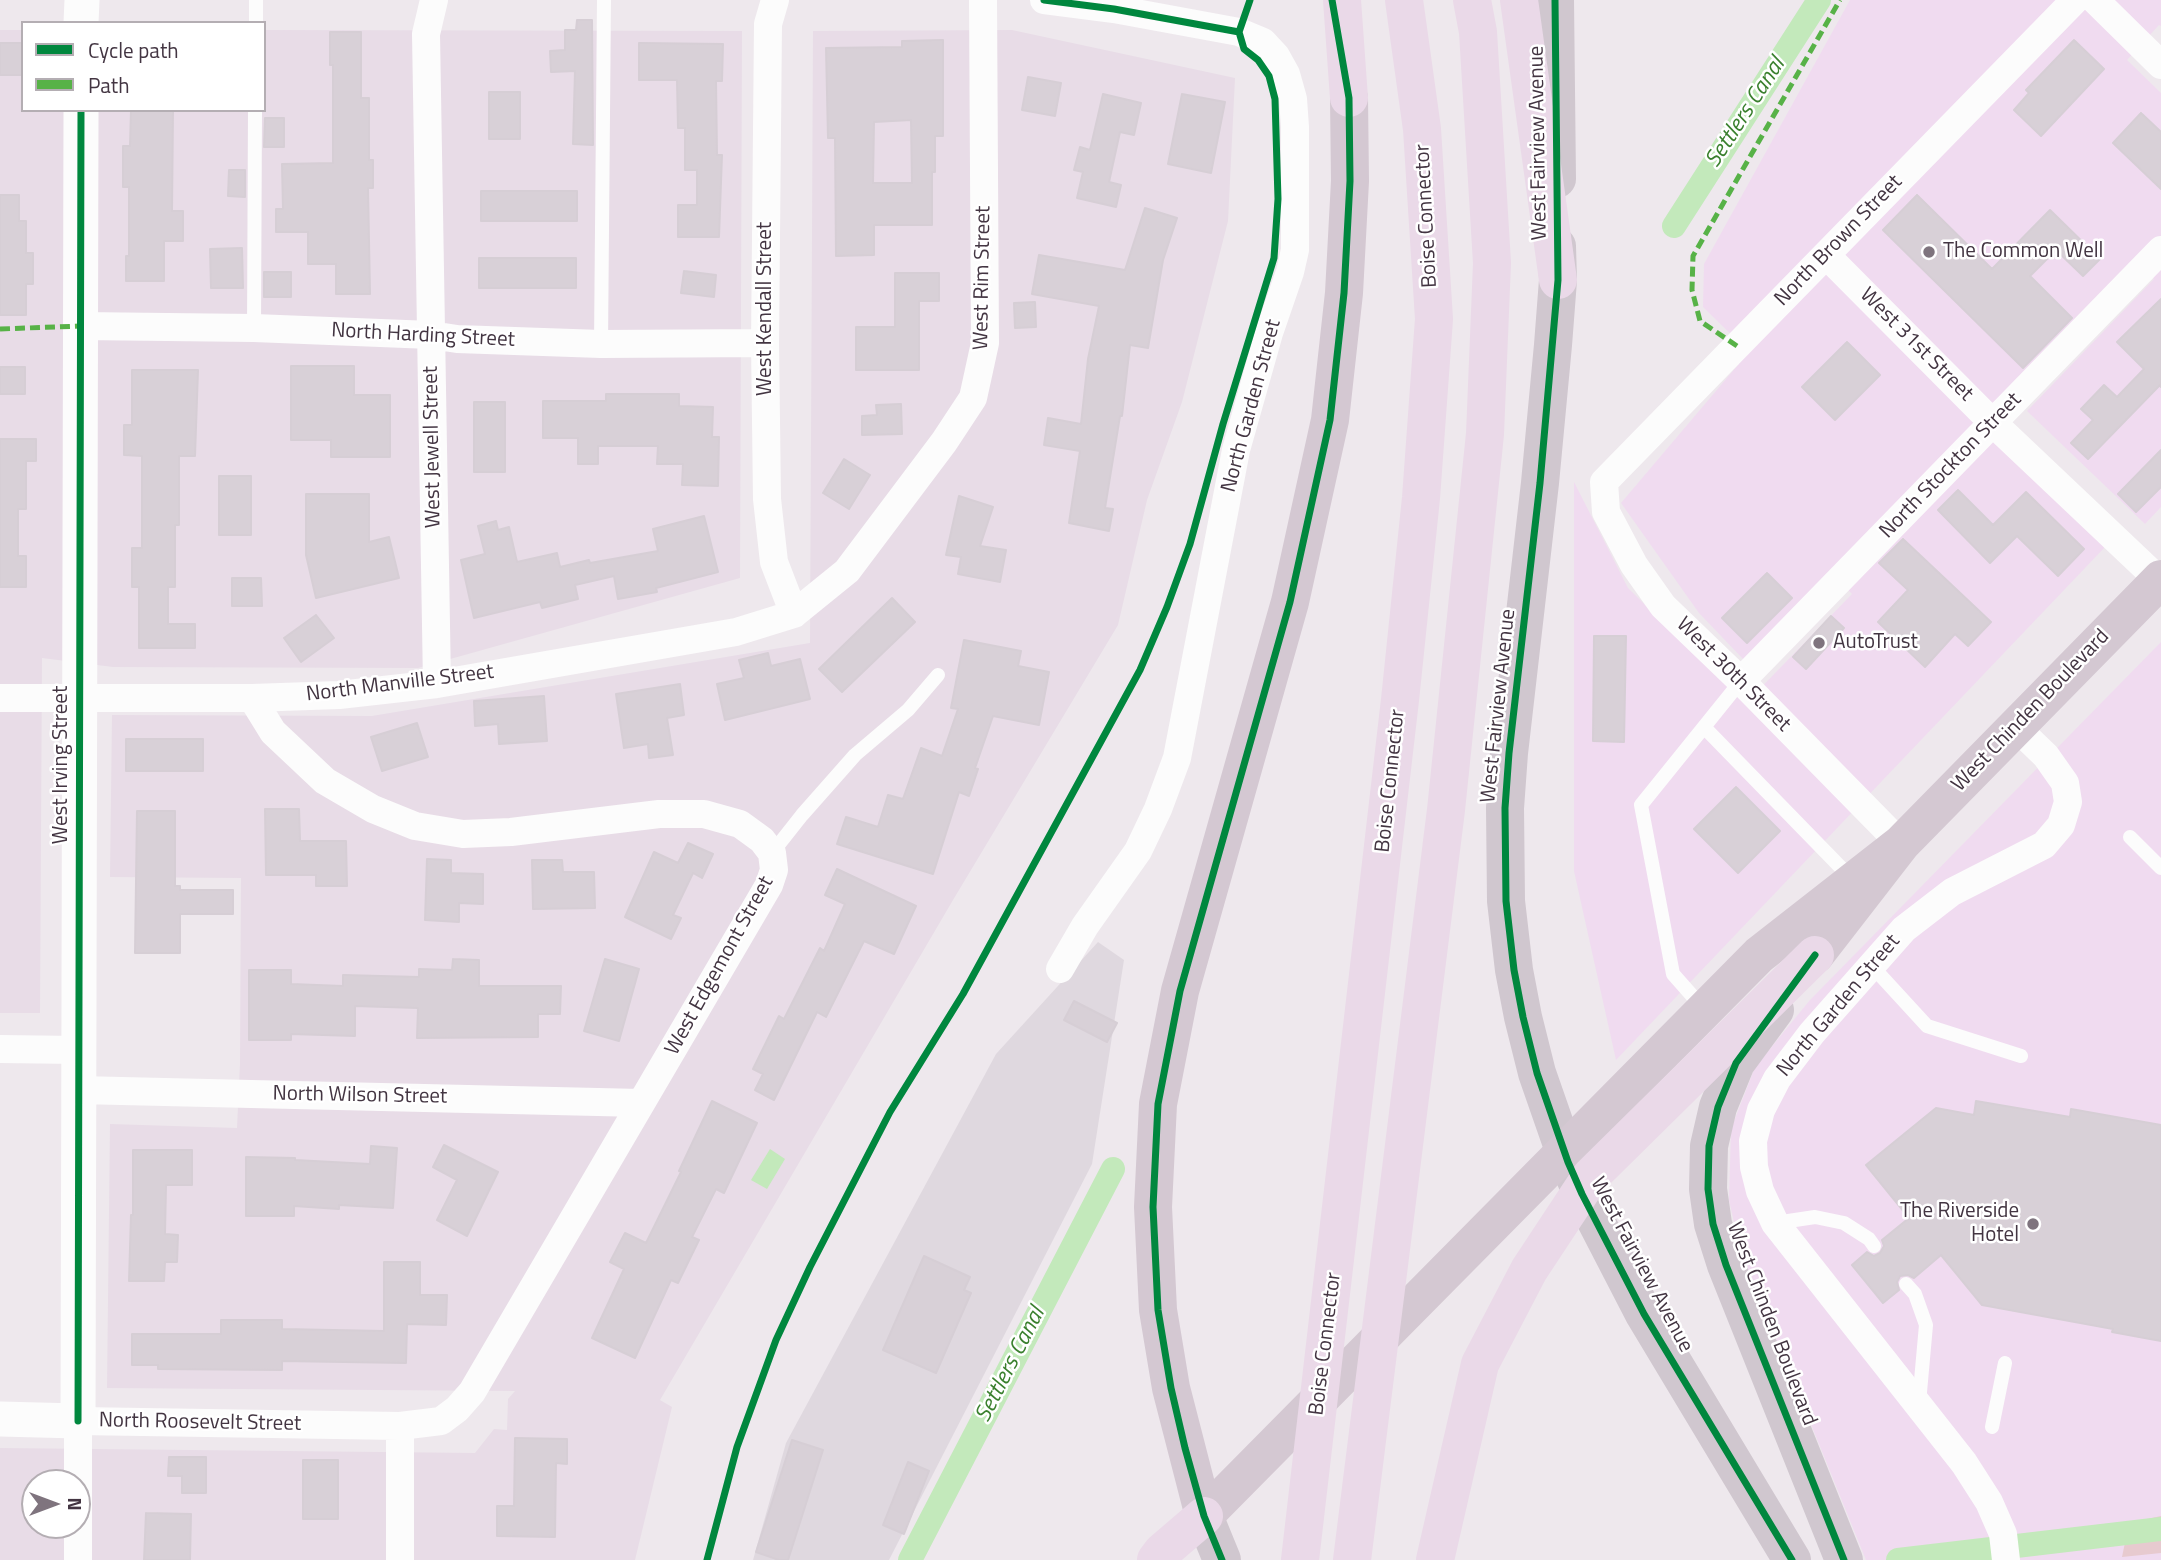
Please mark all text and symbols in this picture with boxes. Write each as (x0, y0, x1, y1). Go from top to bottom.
legend (21, 21, 266, 112)
text: Cycle path (88, 34, 179, 66)
street label: West Fairview Avenue (1525, 45, 1553, 241)
water label: Settlers Canal (1700, 53, 1792, 173)
text: Path (88, 69, 130, 101)
street label: Boise Connector (1411, 143, 1443, 289)
street label: North Brown Street (1770, 170, 1908, 312)
street label: West Rim Street (969, 206, 997, 350)
street label: West Kendall Street (753, 222, 779, 396)
place label: The Common Well (1943, 239, 2103, 265)
marker: The Common Well (1921, 244, 1937, 260)
street label: West 31st Street (1854, 283, 1978, 407)
street label: North Garden Street (1217, 317, 1287, 495)
street label: North Harding Street (330, 319, 516, 353)
street label: West Jewell Street (419, 366, 447, 528)
street label: North Stockton Street (1875, 388, 2027, 544)
street label: West Fairview Avenue (1476, 608, 1522, 804)
street label: West 30th Street (1671, 613, 1795, 737)
street label: West Chinden Boulevard (1947, 625, 2115, 797)
place label: AutoTrust (1833, 630, 1918, 656)
marker: AutoTrust (1811, 635, 1827, 651)
street label: North Manville Street (305, 660, 495, 708)
street label: West Irving Street (49, 686, 75, 844)
street label: Boise Connector (1371, 708, 1411, 854)
street label: West Edgemont Street (660, 872, 780, 1060)
street label: North Garden Street (1772, 930, 1906, 1082)
street label: North Wilson Street (272, 1082, 448, 1110)
street label: West Fairview Avenue (1584, 1173, 1698, 1357)
place label: The Riverside Hotel (1900, 1199, 2019, 1249)
marker: The Riverside Hotel (2025, 1216, 2041, 1232)
street label: West Chinden Boulevard (1721, 1219, 1821, 1429)
street label: Boise Connector (1305, 1271, 1347, 1417)
water label: Settlers Canal (970, 1303, 1052, 1427)
street label: North Roosevelt Street (99, 1409, 301, 1437)
north arrow (21, 1469, 91, 1539)
text: N (61, 1497, 90, 1511)

